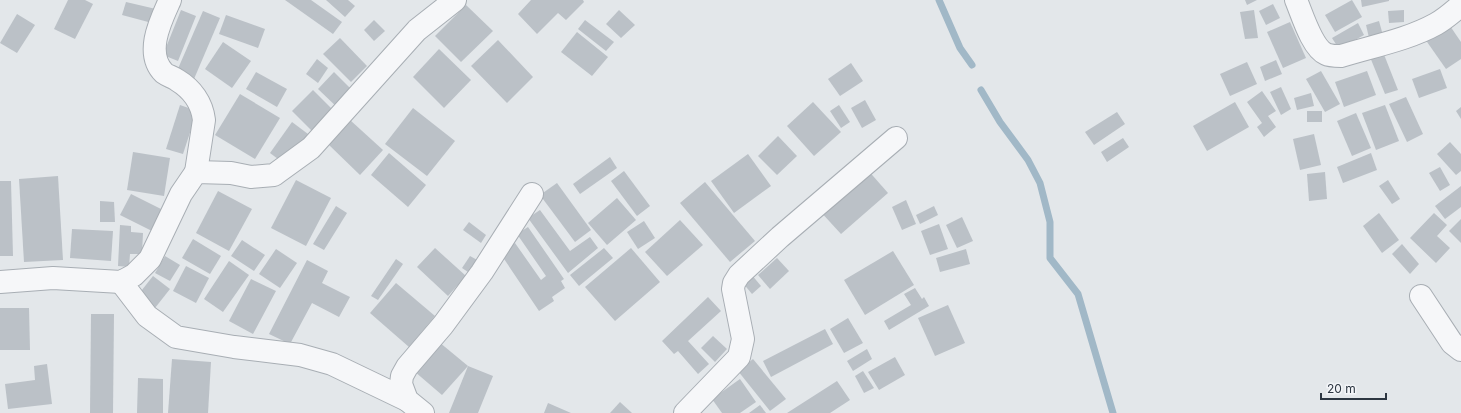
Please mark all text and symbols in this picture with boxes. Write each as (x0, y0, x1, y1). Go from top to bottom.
scale bar (1321, 375, 1386, 401)
text: 20 m (1327, 381, 1356, 396)

